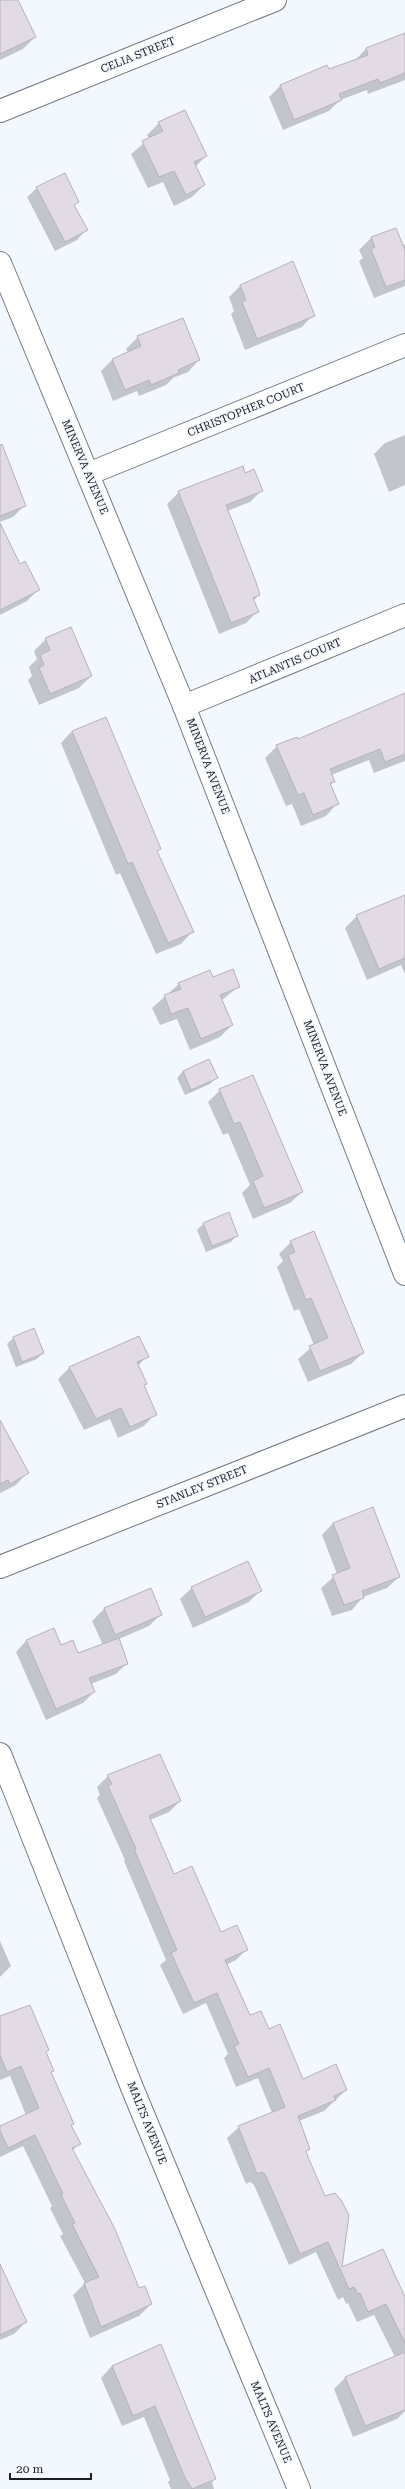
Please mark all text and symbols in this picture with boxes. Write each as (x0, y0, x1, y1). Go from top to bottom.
street label: CELIA STREET (99, 34, 177, 76)
street label: CHRISTOPHER COURT (186, 381, 306, 439)
street label: MINERVA AVENUE (59, 418, 111, 516)
street label: ATLANTIS COURT (247, 636, 343, 686)
street label: MINERVA AVENUE (184, 716, 232, 816)
street label: MINERVA AVENUE (301, 1018, 349, 1118)
street label: STANLEY STREET (154, 1463, 250, 1511)
street label: MALTS AVENUE (125, 2080, 169, 2166)
street label: MALTS AVENUE (248, 2379, 294, 2465)
scale bar (10, 2455, 91, 2481)
text: 20 m (16, 2462, 43, 2476)

